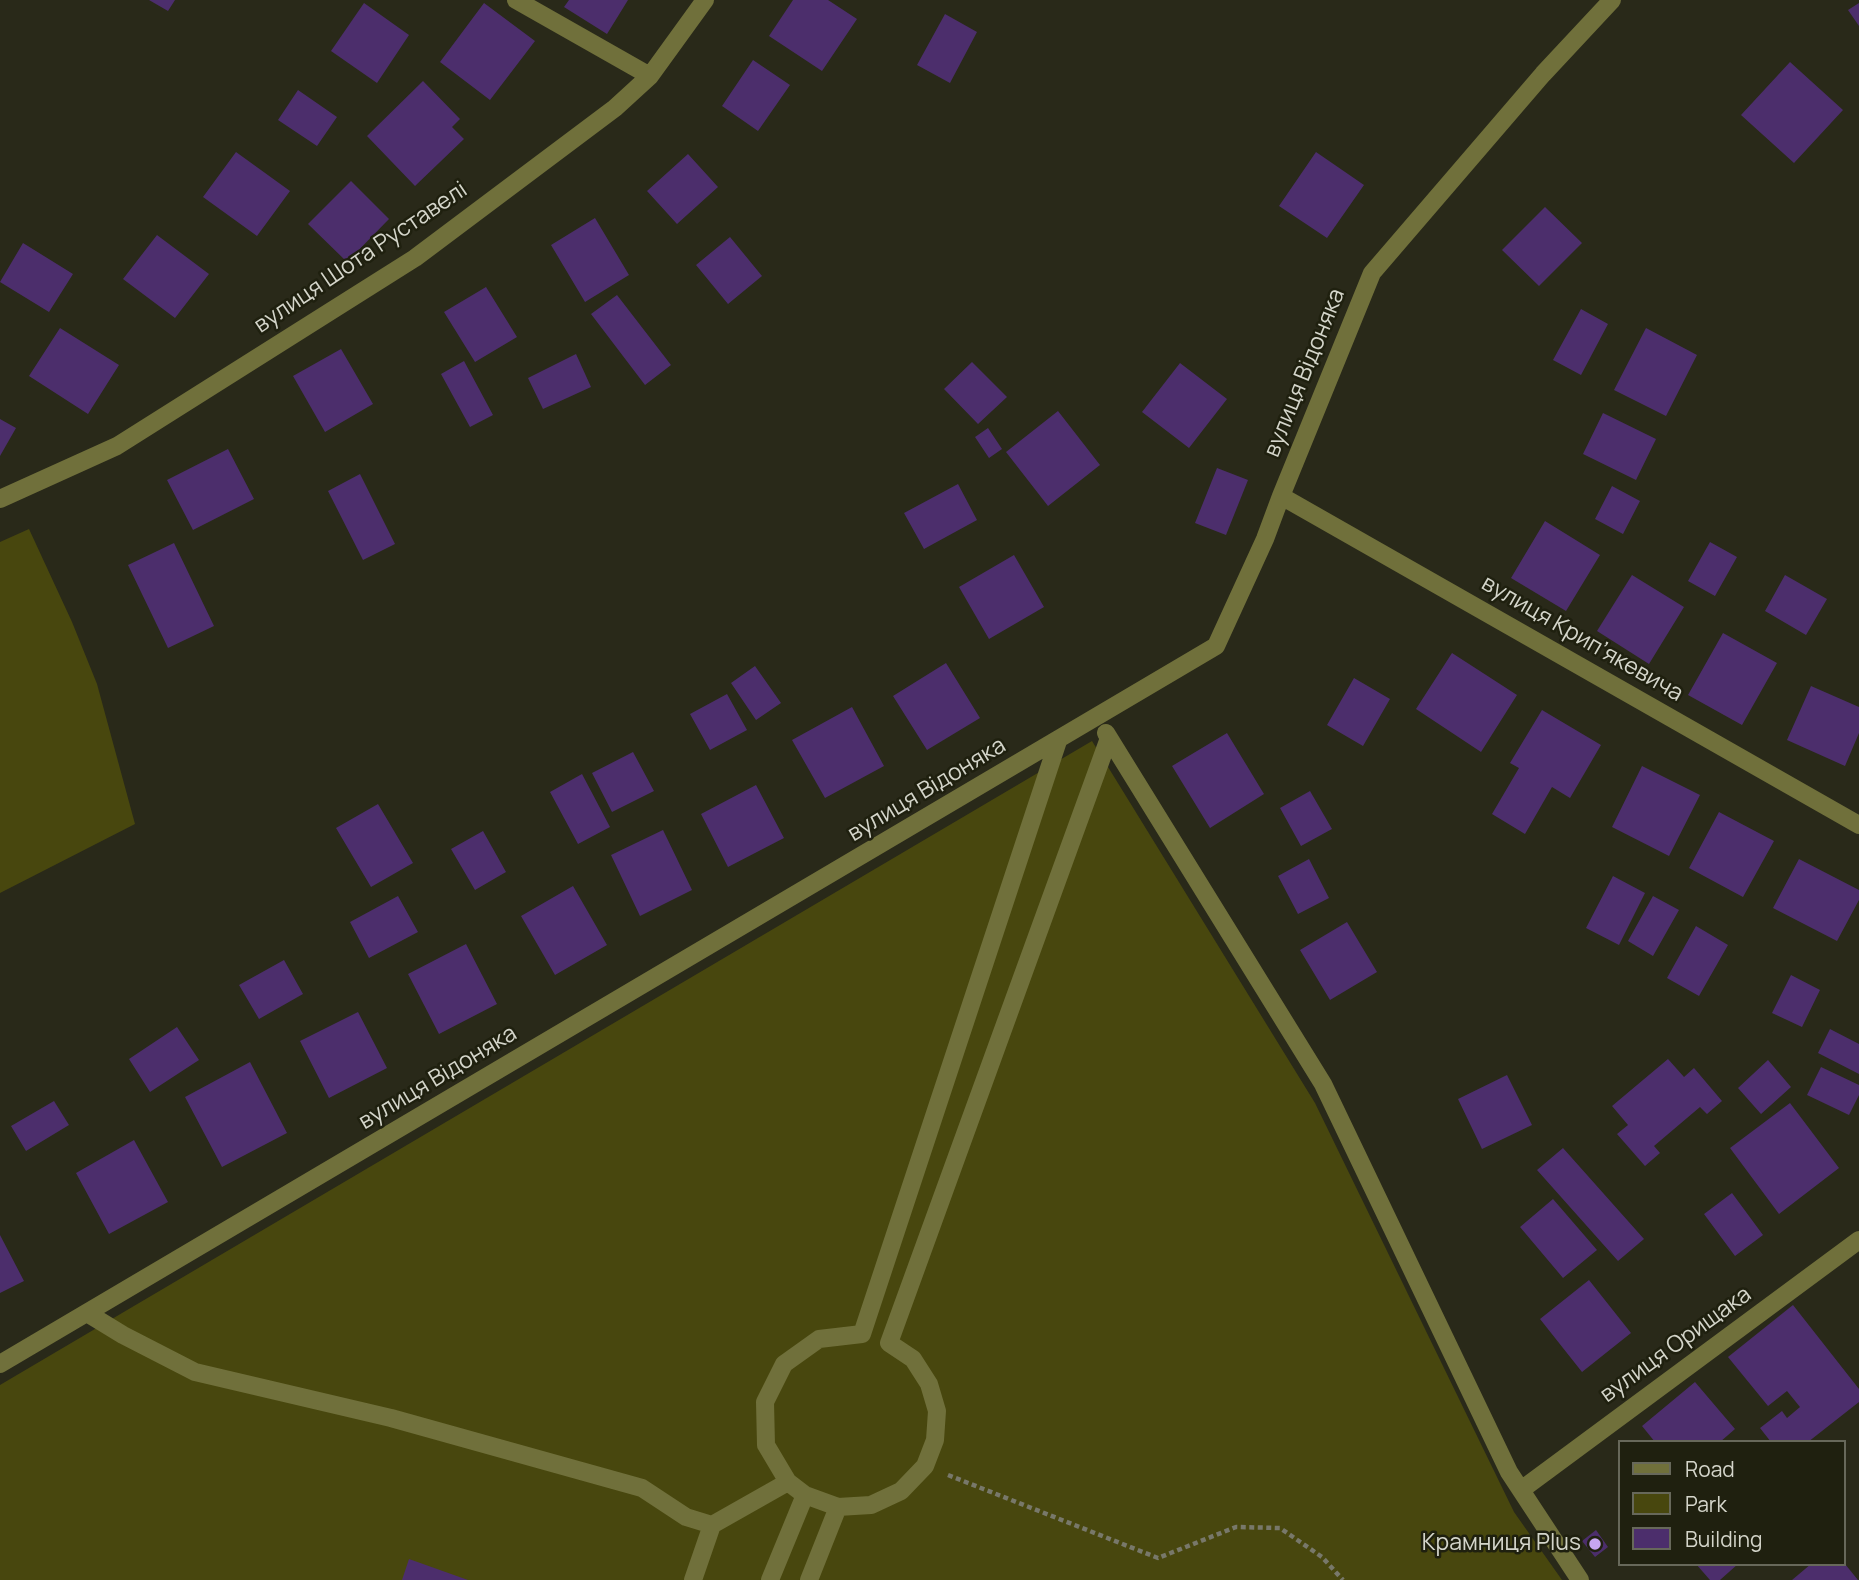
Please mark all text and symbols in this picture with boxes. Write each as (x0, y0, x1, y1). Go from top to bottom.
street label: вулиця Шота Руставелі (249, 176, 473, 340)
street label: вулиця Відоняка (1259, 285, 1351, 461)
street label: вулиця Крипʼякевича (1476, 570, 1688, 708)
street label: вулиця Відоняка (843, 732, 1011, 848)
street label: вулиця Відоняка (354, 1020, 522, 1136)
street label: вулиця Орищака (1595, 1281, 1757, 1409)
legend (1618, 1440, 1845, 1566)
text: Road (1685, 1455, 1735, 1483)
text: Park (1685, 1490, 1727, 1518)
text: Building (1685, 1525, 1762, 1553)
place label: Крамниця Plus (1422, 1530, 1581, 1558)
marker: Крамниця Plus (1587, 1536, 1603, 1552)

